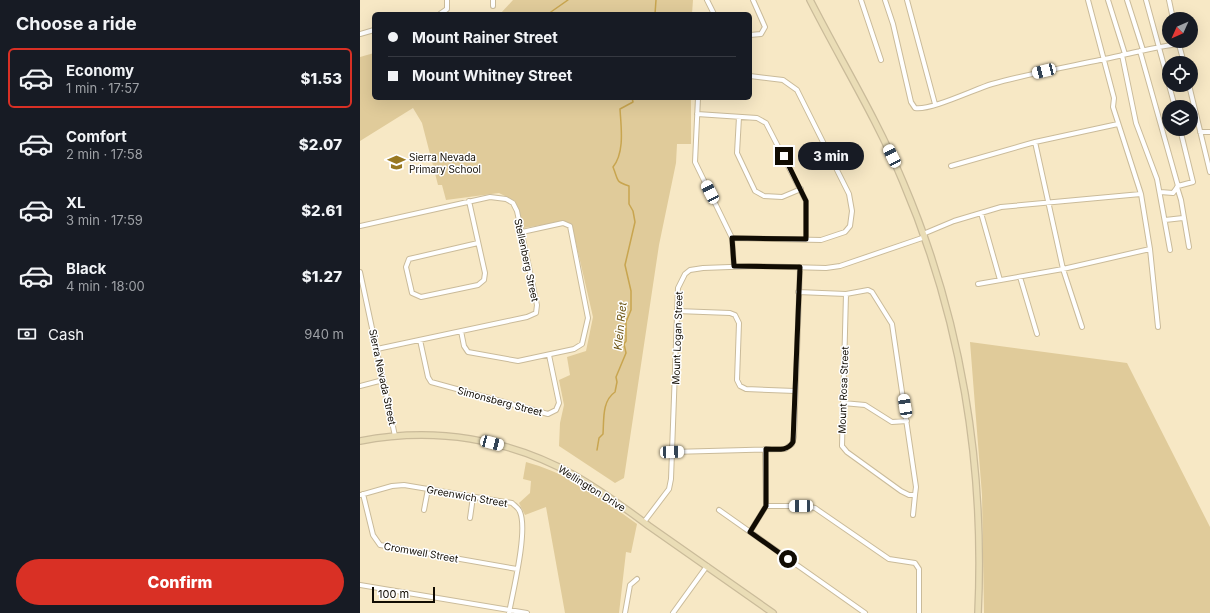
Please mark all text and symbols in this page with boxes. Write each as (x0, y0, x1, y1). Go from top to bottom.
north arrow (1162, 12, 1198, 48)
map controls (1162, 12, 1198, 136)
text: Choose a ride (16, 13, 137, 34)
text: Mount Rainer Street (412, 28, 558, 47)
button: locate (1162, 56, 1198, 92)
icon: car (18, 60, 54, 96)
text: Economy (66, 61, 134, 80)
car (1031, 62, 1057, 80)
text: Mount Whitney Street (412, 66, 572, 85)
text: $1.53 (301, 69, 342, 88)
text: 1 min · 17:57 (66, 80, 139, 96)
button: layers (1162, 100, 1198, 136)
icon: car (18, 126, 54, 162)
text: Comfort (66, 127, 127, 146)
text: $2.07 (299, 135, 342, 154)
callout: 3 min (798, 142, 864, 170)
car (881, 143, 903, 169)
text: 2 min · 17:58 (66, 146, 143, 162)
route end (775, 147, 793, 165)
text: 3 min (813, 148, 849, 164)
place label: Sierra Nevada Primary School (409, 151, 481, 175)
school or university icon: Sierra Nevada Primary School (386, 153, 406, 173)
car (699, 179, 721, 205)
icon: car (18, 192, 54, 228)
text: XL (66, 193, 86, 212)
text: $2.61 (301, 201, 342, 220)
text: 3 min · 17:59 (66, 212, 143, 228)
street label: Stellenberg Street (512, 217, 542, 303)
icon: car (18, 258, 54, 294)
text: Black (66, 259, 106, 278)
text: $1.27 (302, 267, 342, 286)
text: 4 min · 18:00 (66, 278, 145, 294)
street label: Mount Logan Street (669, 290, 685, 385)
water label: Klein Riet (611, 301, 630, 351)
icon: cash (16, 323, 38, 345)
text: Cash (48, 325, 84, 344)
text: 940 m (304, 326, 344, 342)
street label: Sierra Nevada Street (367, 328, 399, 427)
street label: Mount Rosa Street (835, 346, 851, 434)
street label: Simonsberg Street (456, 384, 545, 418)
car (897, 393, 913, 419)
car (479, 434, 505, 452)
car (660, 446, 684, 458)
street label: Wellington Drive (556, 462, 628, 514)
street label: Greenwich Street (426, 483, 509, 509)
car (789, 500, 813, 512)
street label: Cromwell Street (383, 540, 460, 565)
route start (779, 550, 797, 568)
button: Confirm (16, 559, 344, 605)
scale bar (372, 585, 435, 604)
text: 100 m (378, 587, 409, 601)

